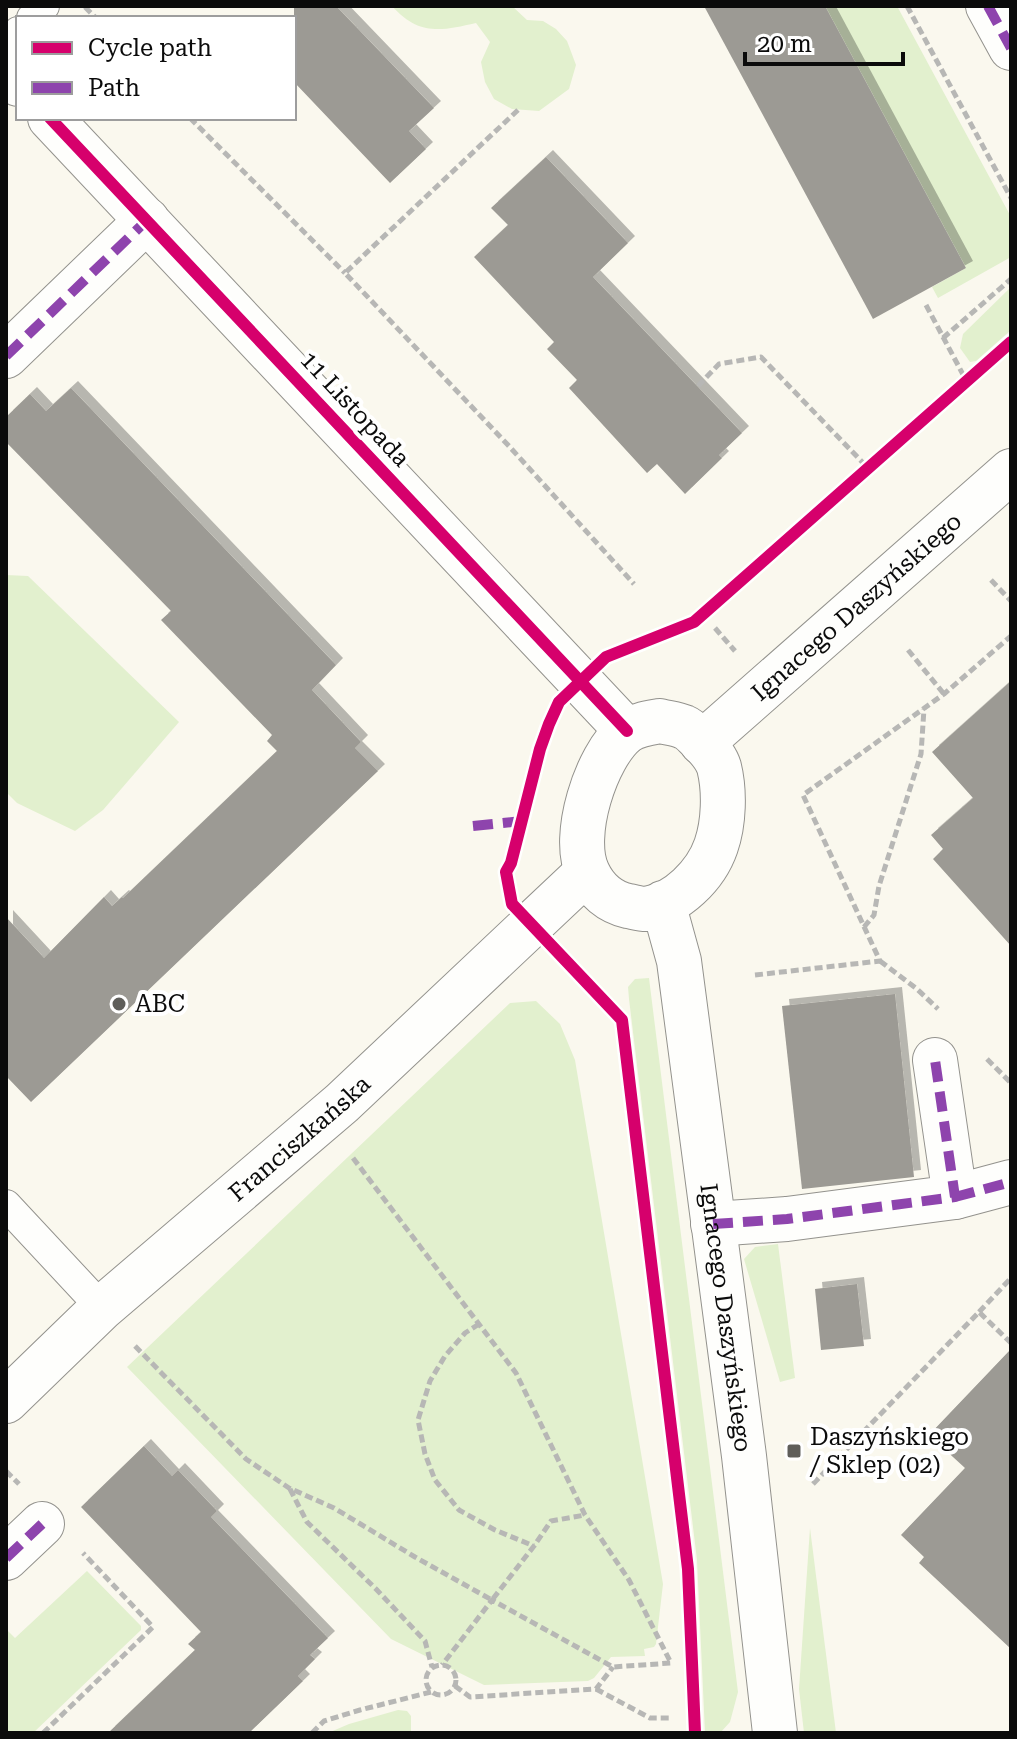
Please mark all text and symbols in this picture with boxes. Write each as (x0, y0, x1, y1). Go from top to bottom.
legend (16, 16, 296, 120)
scale bar (745, 16, 903, 66)
text: 20 m (757, 30, 812, 58)
text: Cycle path (88, 34, 212, 62)
text: Path (88, 74, 140, 102)
street label: 11 Listopada (295, 346, 415, 472)
street label: Ignacego Daszyńskiego (746, 507, 967, 707)
place label: ABC (135, 990, 185, 1018)
marker: ABC (110, 995, 128, 1013)
street label: Franciszkańska (223, 1070, 376, 1207)
street label: Ignacego Daszyńskiego (694, 1182, 757, 1454)
place label: Daszyńskiego / Sklep (02) (809, 1423, 969, 1479)
marker: Daszyńskiego / Sklep (02) (785, 1442, 803, 1460)

